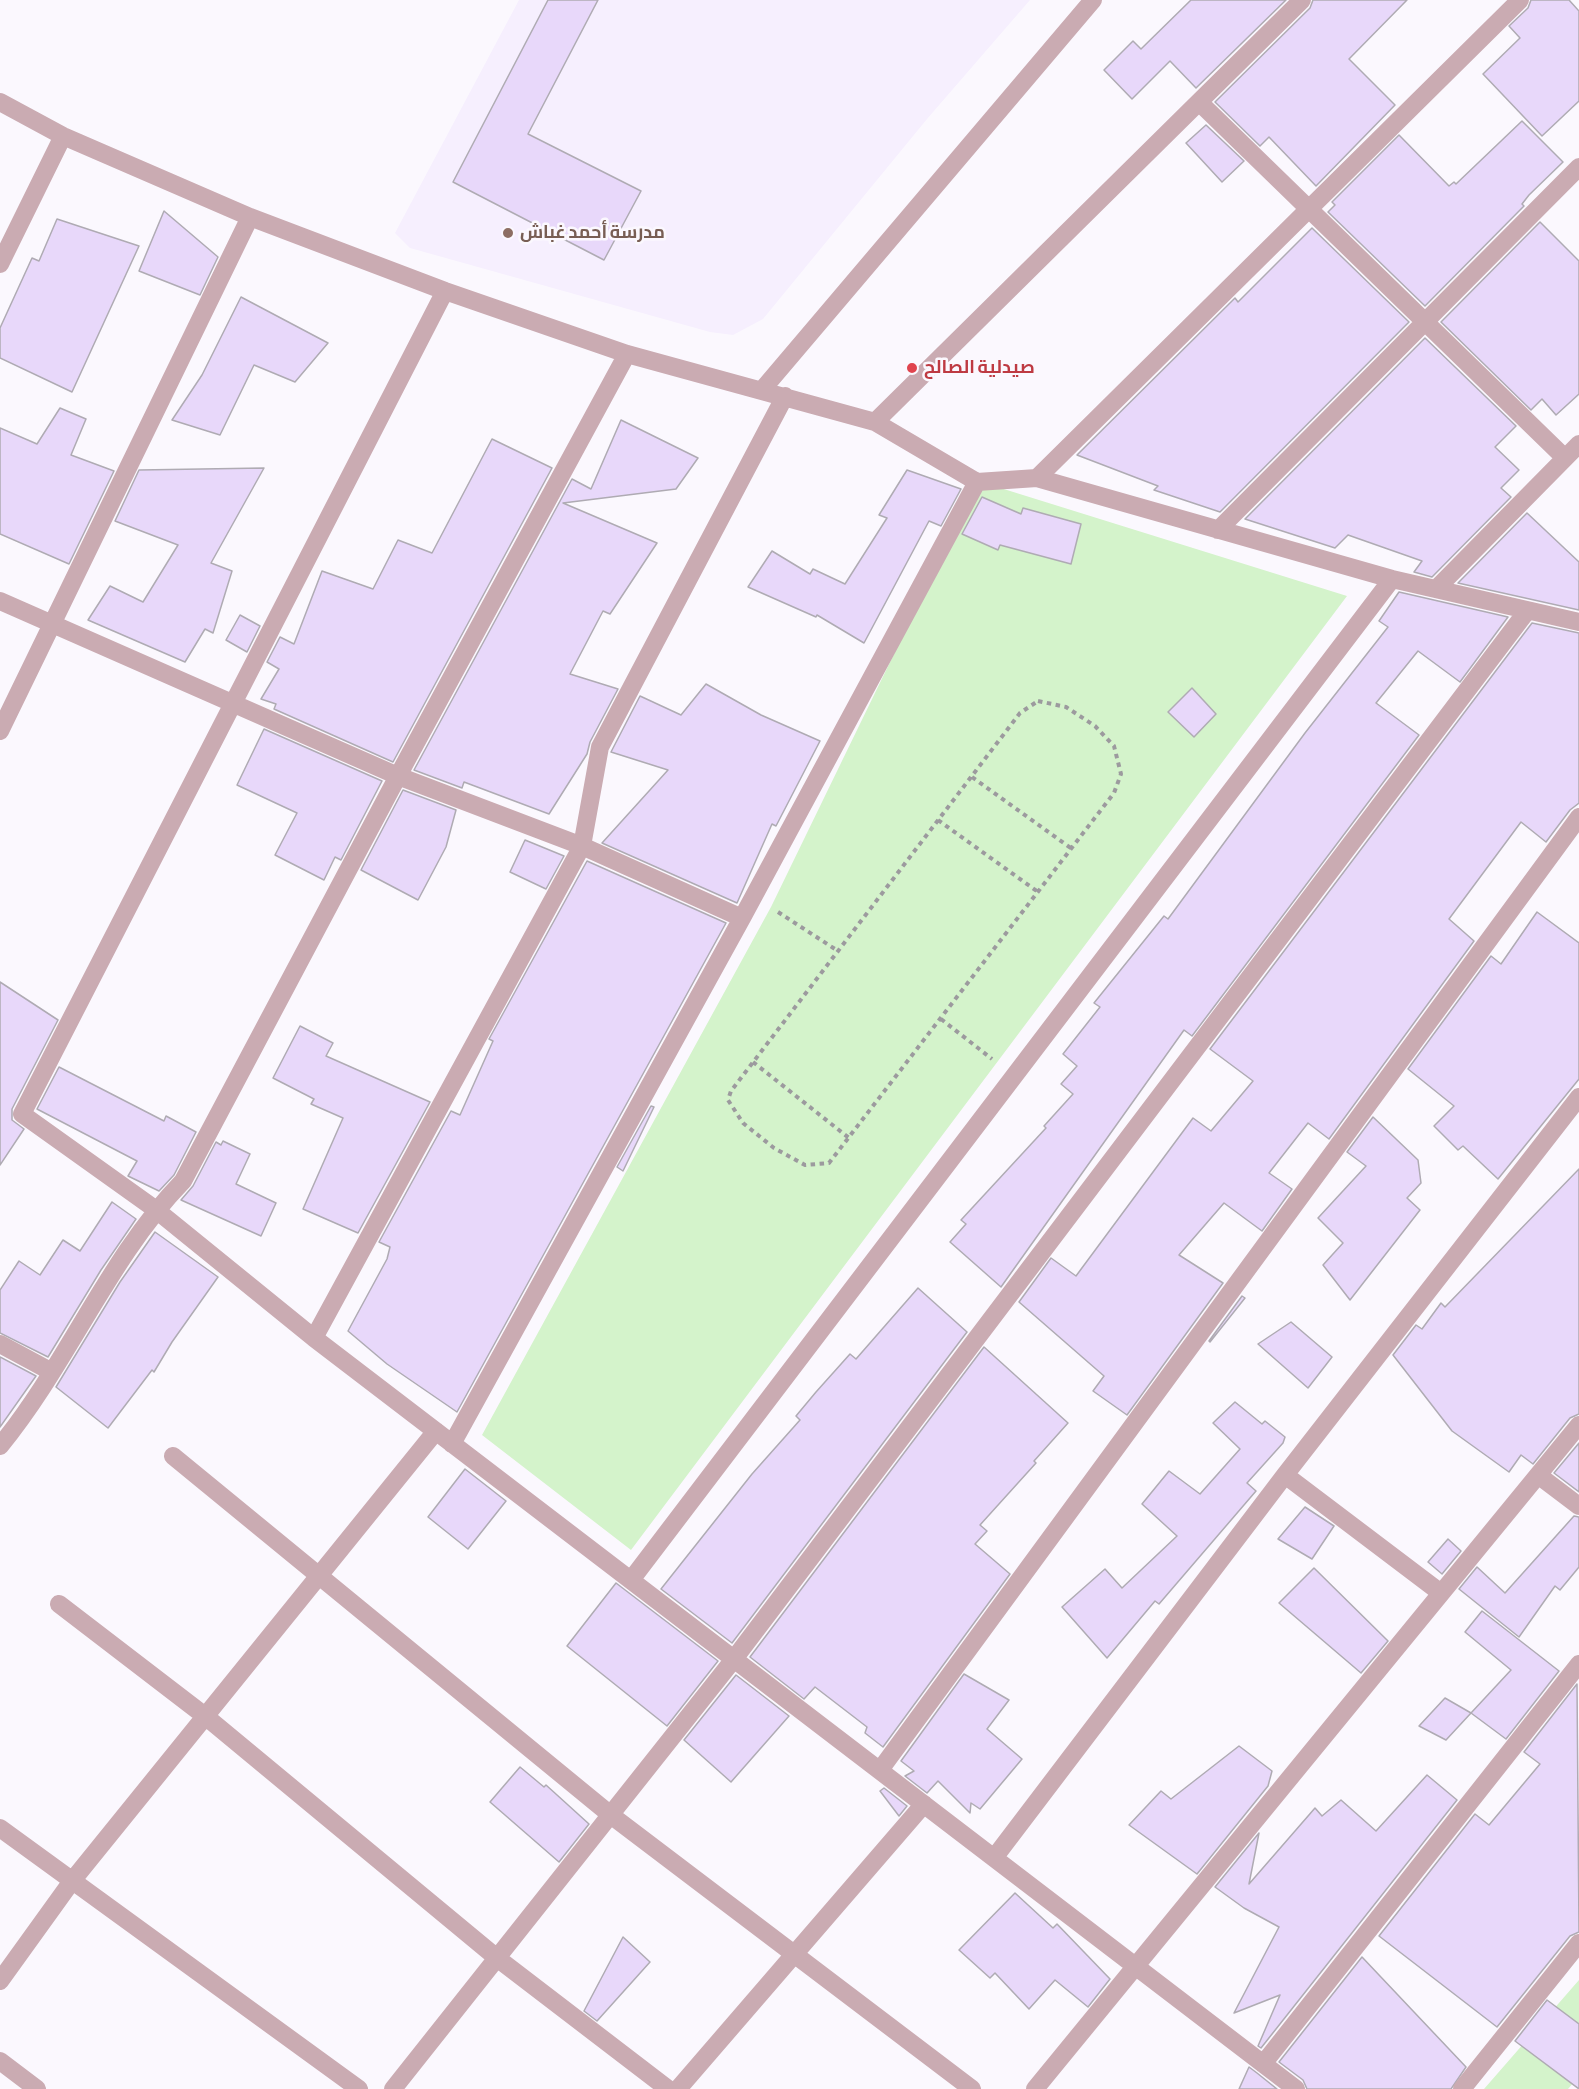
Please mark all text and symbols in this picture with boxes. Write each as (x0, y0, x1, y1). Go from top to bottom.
place label: مدرسة أحمد غباش (520, 222, 665, 244)
marker: مدرسة أحمد غباش (501, 226, 515, 240)
place label: صيدلية الصالح (924, 357, 1035, 379)
marker: صيدلية الصالح (905, 361, 919, 375)

